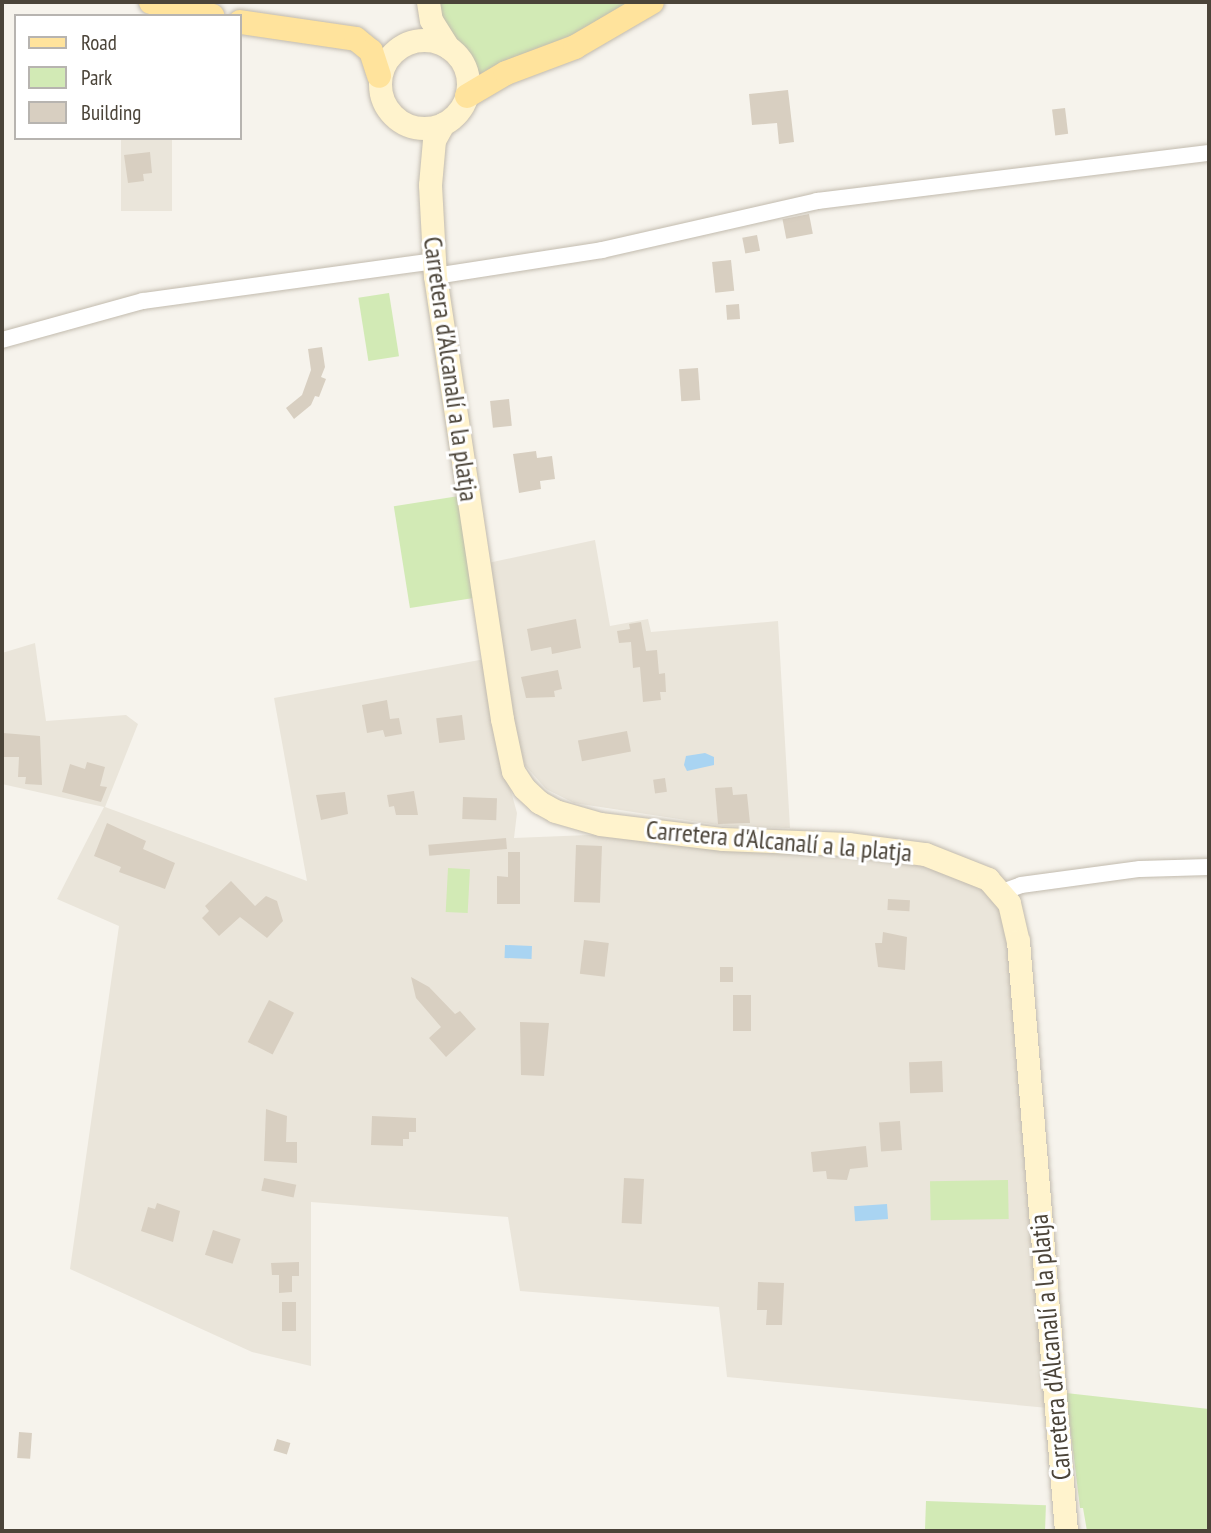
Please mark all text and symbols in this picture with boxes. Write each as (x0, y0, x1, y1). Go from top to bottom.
legend (14, 14, 242, 140)
text: Road (81, 29, 117, 56)
text: Park (81, 64, 112, 91)
text: Building (81, 99, 141, 126)
street label: Carretera d'Alcanalí a la platja (417, 235, 485, 503)
street label: Carretera d'Alcanalí a la platja (645, 814, 913, 868)
street label: Carretera d'Alcanalí a la platja (1023, 1213, 1077, 1481)

